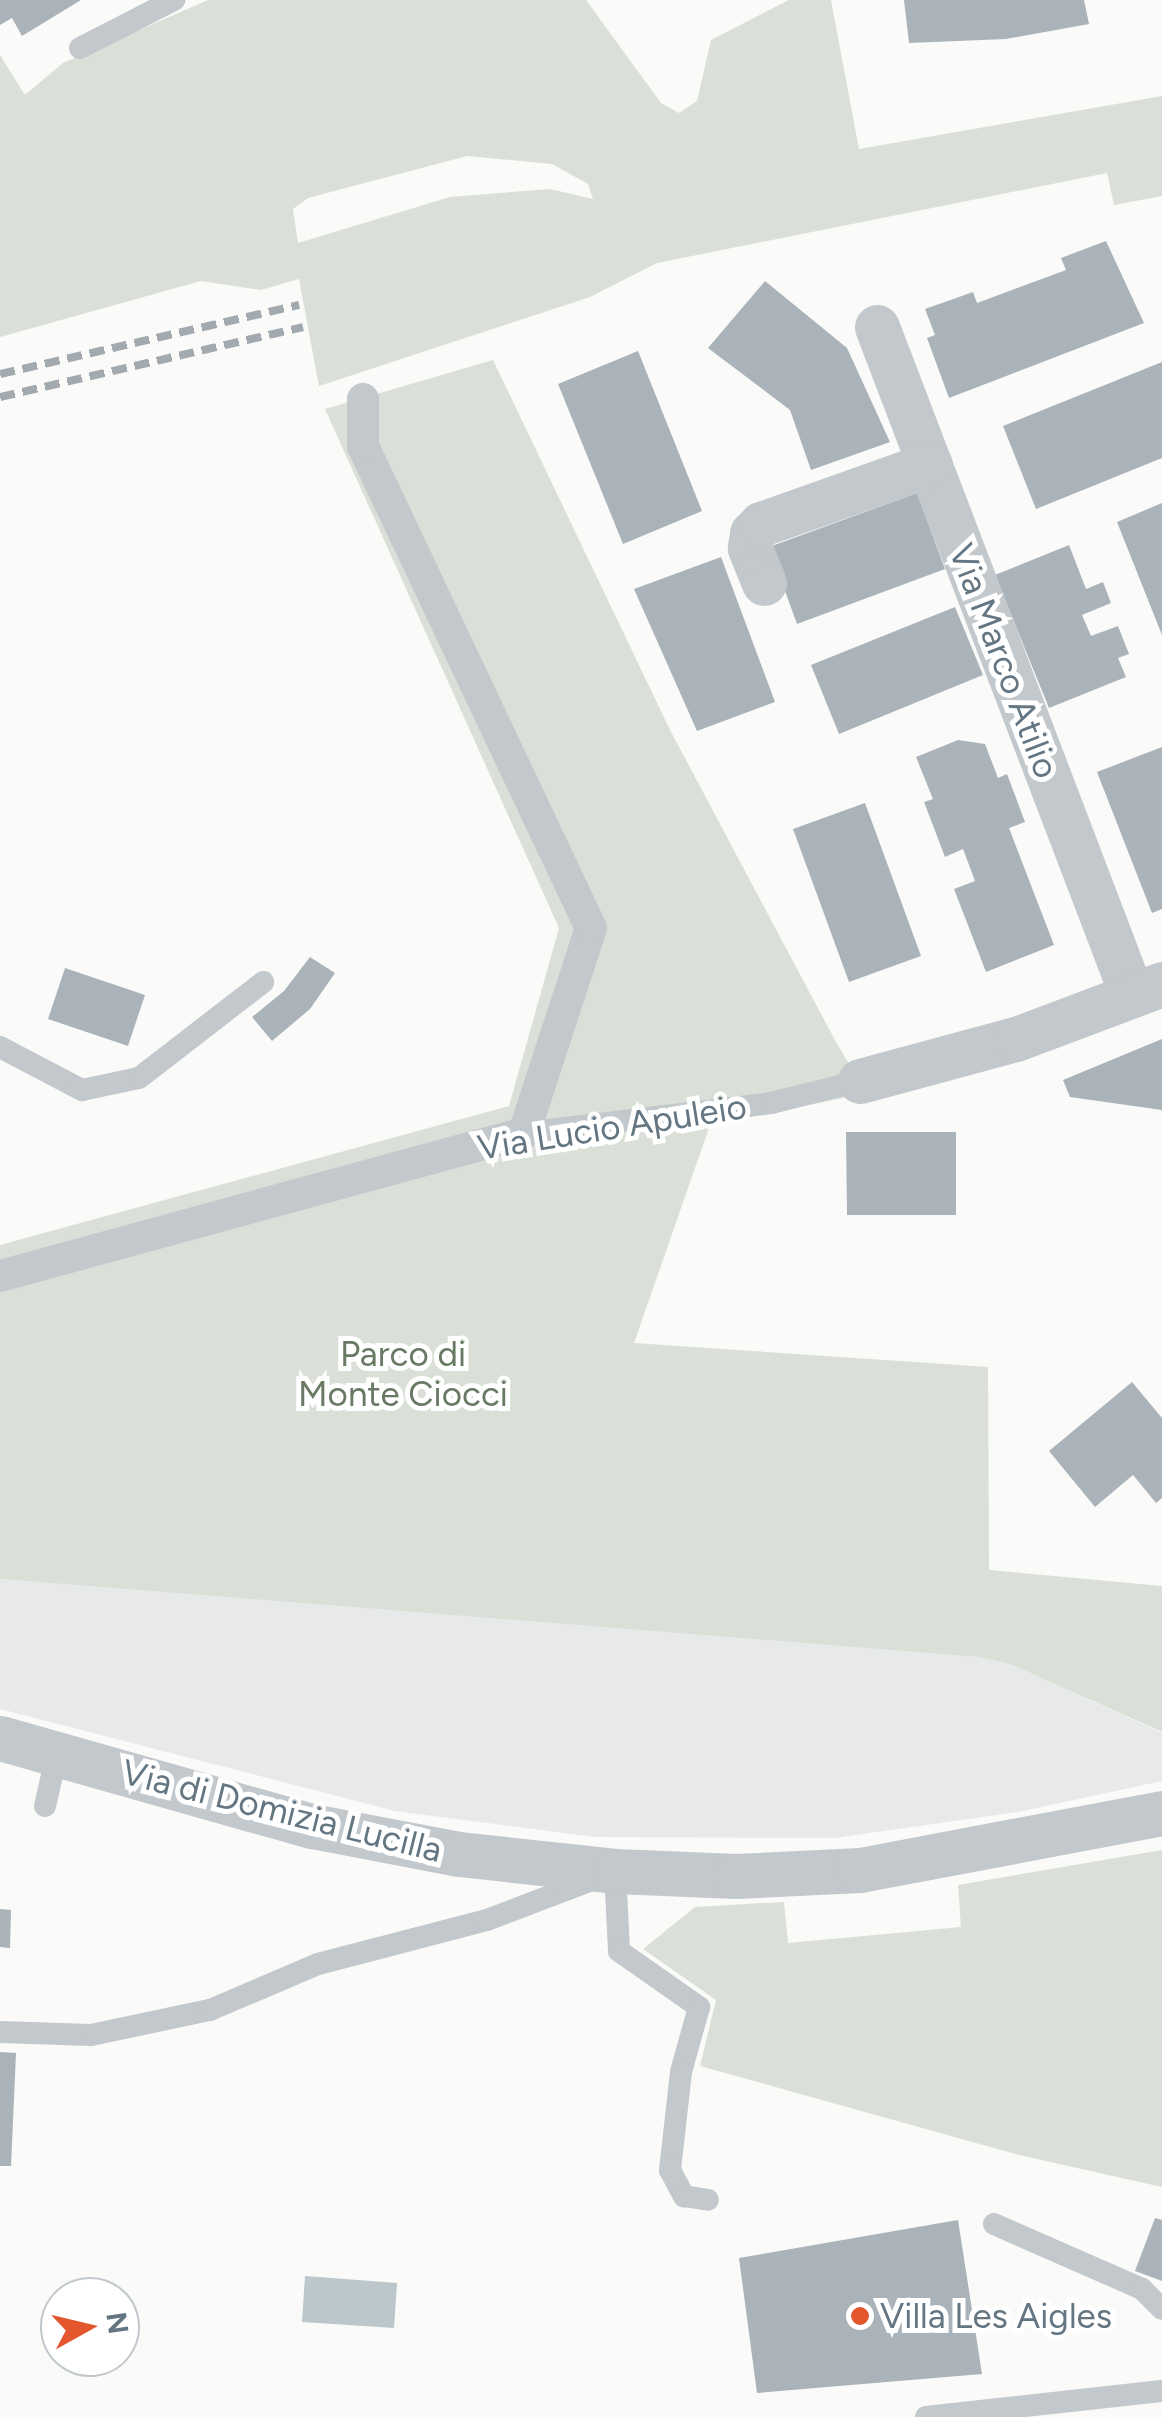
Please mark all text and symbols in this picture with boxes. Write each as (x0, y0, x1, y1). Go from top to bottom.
street label: Via Marco Atilio (940, 538, 1068, 784)
street label: Via Lucio Apuleio (475, 1085, 749, 1169)
park label: Parco di Monte Ciocci (298, 1333, 508, 1415)
street label: Via di Domizia Lucilla (118, 1751, 446, 1871)
north arrow (40, 2277, 140, 2377)
place label: Villa Les Aigles (880, 2295, 1112, 2337)
marker: Villa Les Aigles (849, 2305, 871, 2327)
text: N (99, 2310, 136, 2336)

